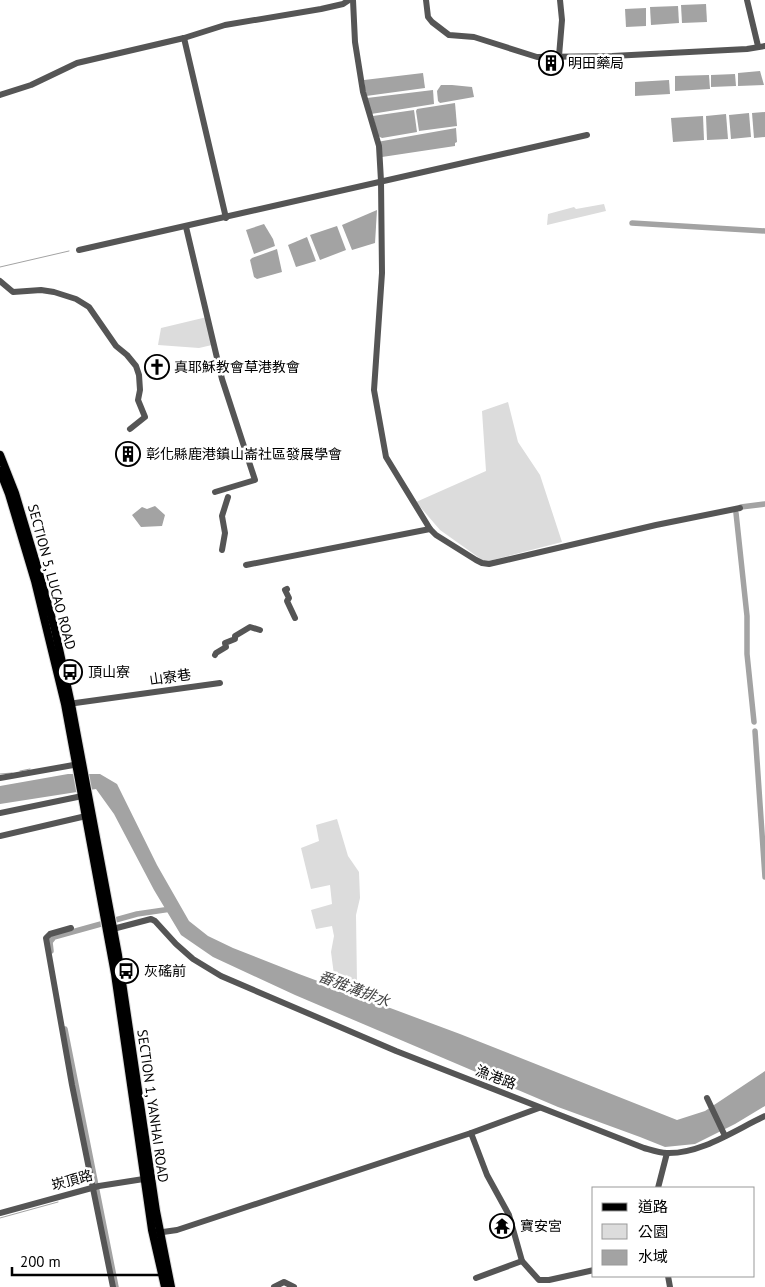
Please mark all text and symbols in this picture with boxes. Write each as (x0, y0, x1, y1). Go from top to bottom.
building icon: 明田藥局 (538, 50, 564, 76)
place label: 明田藥局 (568, 54, 624, 72)
church icon: 真耶穌教會草港教會 (144, 354, 170, 380)
place label: 真耶穌教會草港教會 (174, 358, 300, 376)
building icon: 彰化縣鹿港鎮山崙社區發展學會 (115, 441, 141, 467)
place label: 彰化縣鹿港鎮山崙社區發展學會 (146, 445, 342, 463)
street label: SECTION 5, LUCAO ROAD (24, 502, 80, 652)
bus stop icon: 頂山寮 (57, 659, 83, 685)
place label: 頂山寮 (88, 663, 130, 681)
street label: 山寮巷 (148, 665, 192, 689)
bus stop icon: 灰磘前 (113, 958, 139, 984)
place label: 灰磘前 (144, 962, 186, 980)
water label: 番雅溝排水 (316, 966, 394, 1011)
street label: SECTION 1, YANHAI ROAD (133, 1028, 173, 1184)
street label: 漁港路 (473, 1061, 519, 1093)
street label: 崁頂路 (49, 1166, 95, 1194)
legend (592, 1187, 755, 1277)
text: 道路 (638, 1197, 668, 1216)
temple icon: 寶安宮 (489, 1213, 515, 1239)
place label: 寶安宮 (520, 1217, 562, 1235)
text: 公園 (638, 1222, 668, 1241)
scale bar (12, 1244, 166, 1276)
text: 水域 (638, 1247, 668, 1266)
text: 200 m (20, 1252, 61, 1271)

